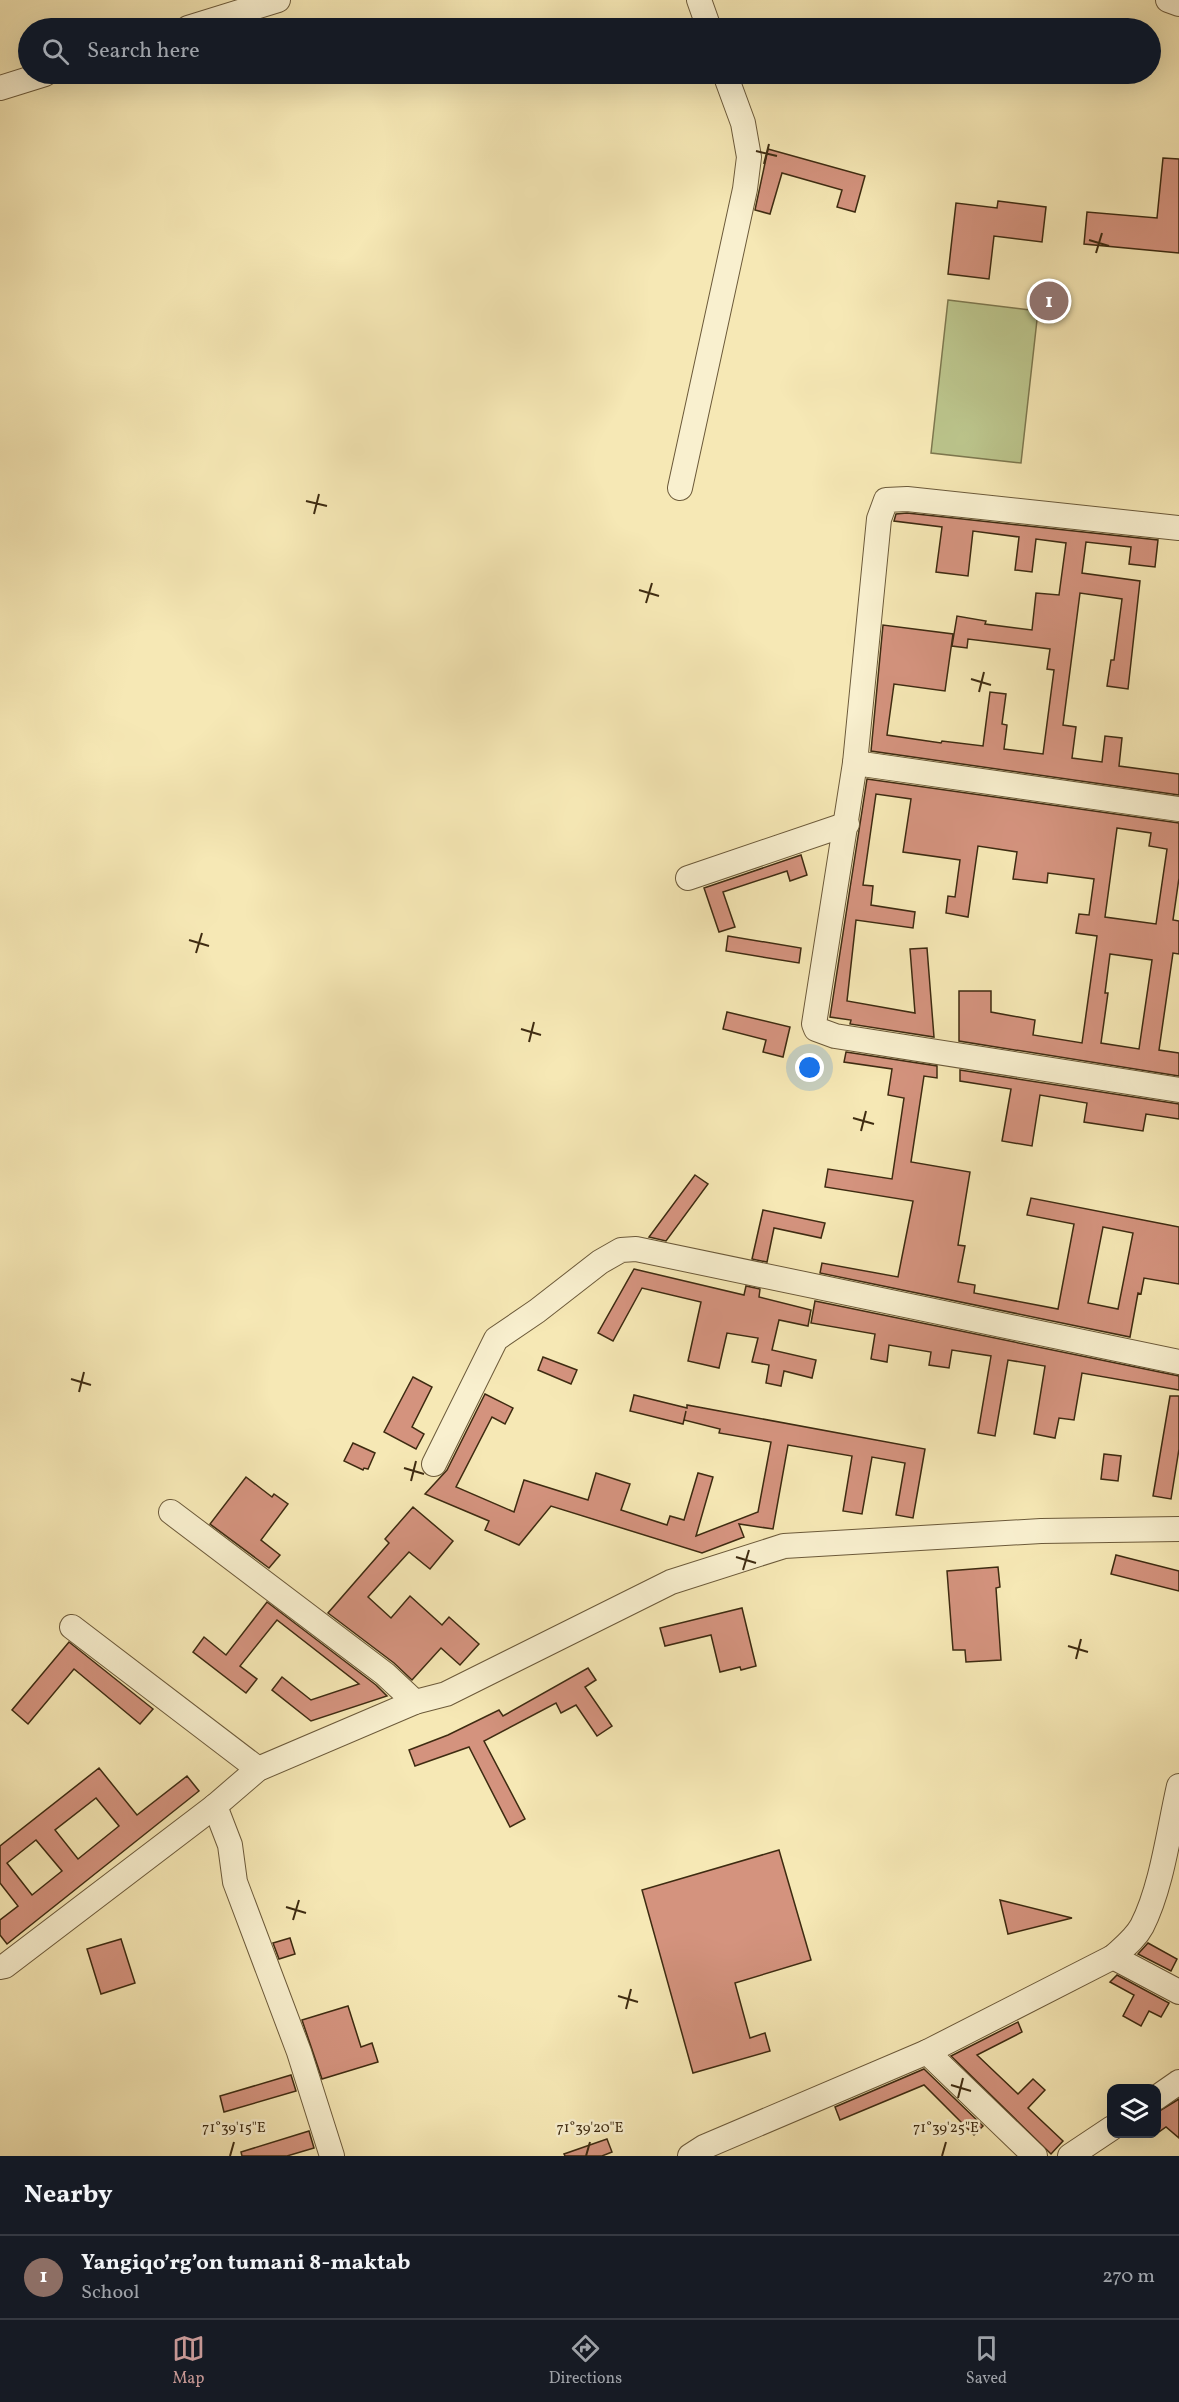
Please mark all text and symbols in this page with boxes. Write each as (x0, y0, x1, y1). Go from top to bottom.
search box (18, 18, 1161, 84)
icon: search (39, 35, 72, 68)
text: Search here (87, 36, 200, 67)
pin: 1 (1030, 278, 1068, 324)
your location (795, 1053, 824, 1082)
map controls (1107, 2084, 1161, 2138)
button: layers (1107, 2084, 1161, 2138)
text: 71°39'15"E (202, 2118, 266, 2139)
text: 71°39'20"E (556, 2118, 624, 2139)
text: 71°39'25"E (913, 2118, 979, 2139)
text: Nearby (24, 2177, 113, 2213)
text: Yangiqo’rg’on tumani 8-maktab (81, 2248, 411, 2279)
text: 1 (39, 2263, 48, 2291)
text: 270 m (1102, 2263, 1155, 2291)
text: School (81, 2279, 139, 2307)
tab: Map (172, 2332, 205, 2390)
tab: Directions (549, 2332, 622, 2390)
tab: Saved (966, 2332, 1007, 2390)

